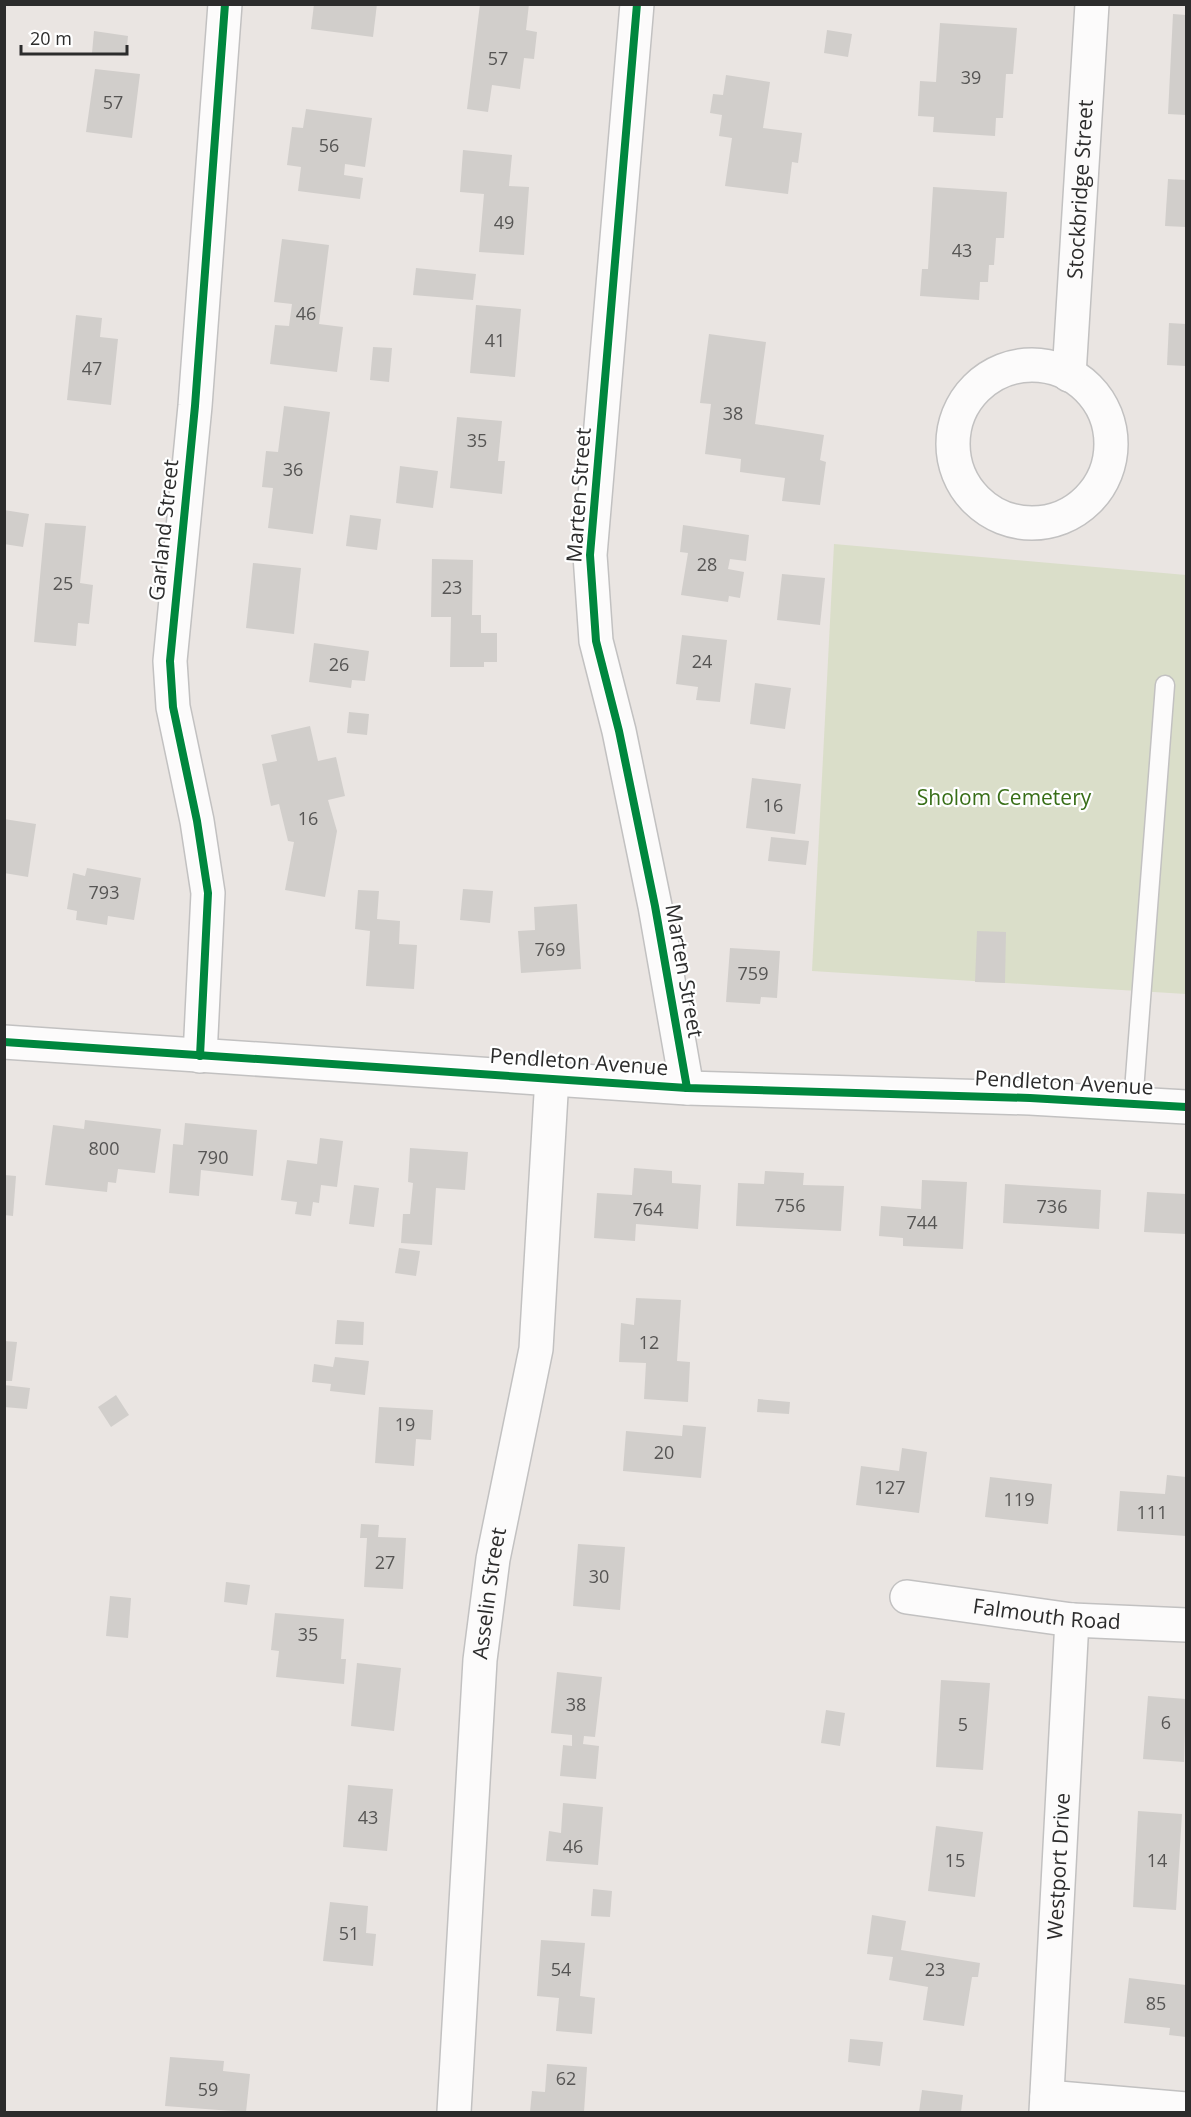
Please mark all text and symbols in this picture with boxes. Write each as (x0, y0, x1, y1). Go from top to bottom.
scale bar (21, 18, 128, 56)
text: 20 m (30, 26, 72, 50)
house number: 57 (488, 46, 508, 70)
house number: 39 (961, 65, 981, 89)
house number: 57 (103, 90, 123, 114)
street label: Stockbridge Street (1060, 99, 1099, 280)
house number: 56 (319, 133, 339, 157)
house number: 49 (494, 210, 514, 234)
house number: 43 (952, 238, 972, 262)
house number: 46 (296, 301, 316, 325)
house number: 41 (485, 328, 505, 352)
house number: 47 (82, 356, 102, 380)
house number: 38 (723, 401, 743, 425)
street label: Marten Street (559, 426, 597, 563)
house number: 35 (467, 428, 487, 452)
house number: 36 (283, 457, 303, 481)
street label: Garland Street (142, 458, 184, 602)
house number: 28 (697, 552, 717, 576)
house number: 25 (53, 571, 73, 595)
house number: 23 (442, 575, 462, 599)
house number: 24 (692, 649, 712, 673)
house number: 26 (329, 652, 349, 676)
park label: Sholom Cemetery (917, 783, 1092, 811)
house number: 16 (763, 793, 783, 817)
house number: 16 (298, 806, 318, 830)
house number: 793 (89, 880, 119, 904)
street label: Marten Street (659, 902, 711, 1040)
house number: 769 (535, 937, 565, 961)
house number: 759 (738, 961, 768, 985)
street label: Pendleton Avenue (489, 1041, 669, 1081)
street label: Pendleton Avenue (974, 1063, 1154, 1101)
house number: 800 (89, 1136, 119, 1160)
house number: 790 (198, 1145, 228, 1169)
house number: 756 (775, 1193, 805, 1217)
house number: 736 (1037, 1194, 1067, 1218)
house number: 764 (633, 1197, 663, 1221)
house number: 744 (907, 1210, 937, 1234)
house number: 12 (639, 1330, 659, 1354)
house number: 19 (395, 1412, 415, 1436)
house number: 20 (654, 1440, 674, 1464)
house number: 127 (875, 1475, 905, 1499)
house number: 119 (1004, 1487, 1034, 1511)
house number: 111 (1137, 1500, 1167, 1524)
street label: Asselin Street (465, 1525, 512, 1661)
house number: 27 (375, 1550, 395, 1574)
house number: 30 (589, 1564, 609, 1588)
street label: Falmouth Road (971, 1591, 1121, 1635)
house number: 35 (298, 1622, 318, 1646)
house number: 38 (566, 1692, 586, 1716)
house number: 6 (1161, 1710, 1171, 1734)
house number: 5 (958, 1712, 968, 1736)
street label: Westport Drive (1040, 1792, 1076, 1941)
house number: 43 (358, 1805, 378, 1829)
house number: 46 (563, 1834, 583, 1858)
house number: 15 (945, 1848, 965, 1872)
house number: 14 (1147, 1848, 1167, 1872)
house number: 51 (339, 1921, 359, 1945)
house number: 54 (551, 1957, 571, 1981)
house number: 23 (925, 1957, 945, 1981)
house number: 85 (1146, 1991, 1166, 2015)
house number: 62 (556, 2066, 576, 2090)
house number: 59 (198, 2077, 218, 2101)

